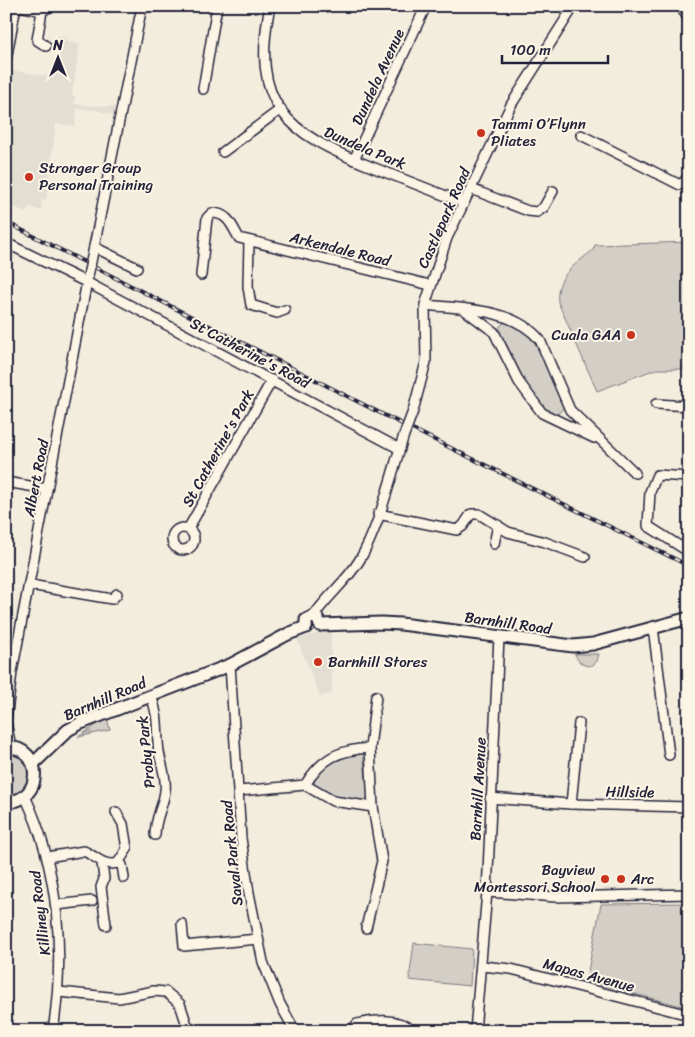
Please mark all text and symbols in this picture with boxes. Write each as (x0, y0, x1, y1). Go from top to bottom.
street label: Dundela Avenue (344, 24, 412, 130)
north arrow (32, 32, 82, 82)
scale bar (502, 32, 609, 64)
text: N (52, 33, 63, 58)
text: 100 m (510, 37, 551, 63)
place label: Tammi O’Flynn Pliates (491, 111, 586, 154)
street label: Dundela Park (320, 119, 410, 177)
marker: Tammi O’Flynn Pliates (475, 127, 487, 139)
place label: Stronger Group Personal Training (39, 155, 154, 198)
street label: Castlepark Road (410, 162, 478, 273)
marker: Stronger Group Personal Training (23, 171, 35, 183)
street label: Arkendale Road (286, 224, 394, 274)
street label: St Catherine's Road (185, 310, 316, 396)
place label: Cuala GAA (551, 322, 621, 348)
marker: Cuala GAA (625, 329, 637, 341)
street label: St Catherine's Park (175, 384, 261, 512)
street label: Albert Road (16, 436, 56, 520)
street label: Barnhill Road (463, 604, 554, 642)
place label: Barnhill Stores (328, 649, 427, 675)
marker: Barnhill Stores (312, 656, 324, 668)
street label: Barnhill Road (60, 669, 151, 728)
street label: Proby Park (129, 714, 163, 790)
street label: Barnhill Avenue (462, 736, 494, 841)
street label: Hillside (605, 779, 655, 805)
street label: Saval Park Road (213, 798, 250, 907)
place label: Bayview Montessori School (474, 857, 596, 900)
place label: Arc (630, 866, 654, 892)
street label: Killiney Road (22, 868, 58, 957)
marker: Bayview Montessori School (599, 873, 611, 885)
marker: Arc (615, 873, 627, 885)
street label: Mapas Avenue (540, 950, 638, 1000)

